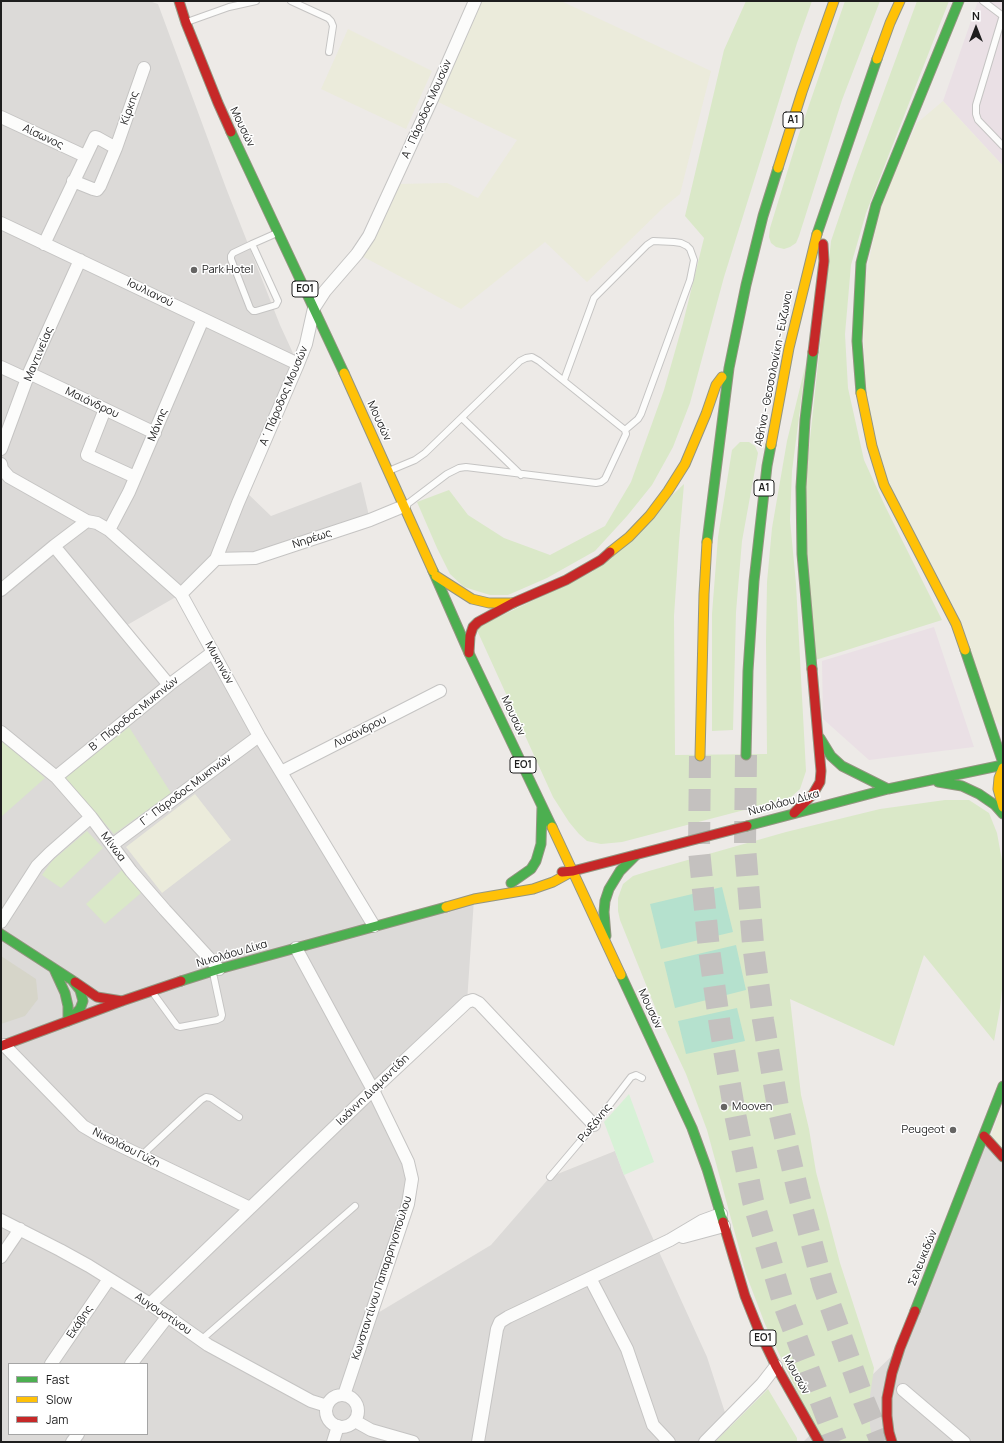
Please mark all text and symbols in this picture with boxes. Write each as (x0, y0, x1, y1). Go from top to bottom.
north arrow (956, 8, 996, 48)
text: N (972, 8, 980, 23)
street label: Α΄ Πάροδος Μουσών (399, 57, 455, 161)
street label: Κίρκης (118, 89, 142, 127)
street label: Μουσών (227, 105, 257, 149)
road number: Α1 (783, 112, 803, 128)
street label: Αίσωνος (21, 122, 65, 152)
place label: Park Hotel (202, 263, 253, 277)
marker: Park Hotel (189, 265, 199, 275)
street label: Ιουλιανού (125, 276, 175, 310)
road number: ΕΟ1 (292, 281, 318, 297)
street label: Αθήνα - Θεσσαλονίκη - Εύζωνοι (752, 288, 796, 448)
street label: Μαντινείας (22, 325, 56, 383)
street label: Α΄ Πάροδος Μουσών (257, 344, 311, 448)
street label: Μαιάνδρου (63, 385, 121, 421)
street label: Μουσών (364, 399, 394, 443)
street label: Μάνης (145, 407, 171, 443)
road number: Α1 (754, 480, 774, 496)
street label: Νηρέως (291, 526, 333, 552)
street label: Μυκηνών (202, 639, 236, 687)
street label: Β΄ Πάροδος Μυκηνών (87, 674, 181, 754)
street label: Μουσών (498, 694, 528, 738)
street label: Λυσάνδρου (331, 713, 389, 751)
street label: Γ΄ Πάροδος Μυκηνών (138, 752, 234, 828)
road number: ΕΟ1 (510, 757, 536, 773)
street label: Νικολάου Δίκα (747, 787, 821, 819)
street label: Μίνωα (98, 830, 128, 864)
street label: Νικολάου Δίκα (195, 938, 269, 970)
street label: Μουσών (635, 987, 665, 1031)
street label: Ιωάννη Διαμαντίδη (334, 1052, 412, 1128)
place label: Mooven (732, 1100, 772, 1114)
street label: Ρωξάνης (575, 1101, 615, 1145)
marker: Mooven (719, 1102, 729, 1112)
place label: Peugeot (902, 1123, 945, 1137)
street label: Νικολάου Γύζη (90, 1125, 162, 1171)
marker: Peugeot (948, 1125, 958, 1135)
street label: Κωνσταντίνου Παπαρρηγοπούλου (349, 1194, 415, 1362)
street label: Σελευκιδών (906, 1228, 940, 1288)
street label: Αυγουστίνου (132, 1290, 194, 1338)
street label: Εκάβης (64, 1303, 96, 1341)
road number: ΕΟ1 (750, 1330, 776, 1346)
street label: Μουσών (780, 1353, 812, 1397)
legend (8, 1363, 148, 1435)
text: Fast (46, 1371, 70, 1388)
text: Slow (46, 1391, 72, 1408)
text: Jam (46, 1411, 68, 1428)

